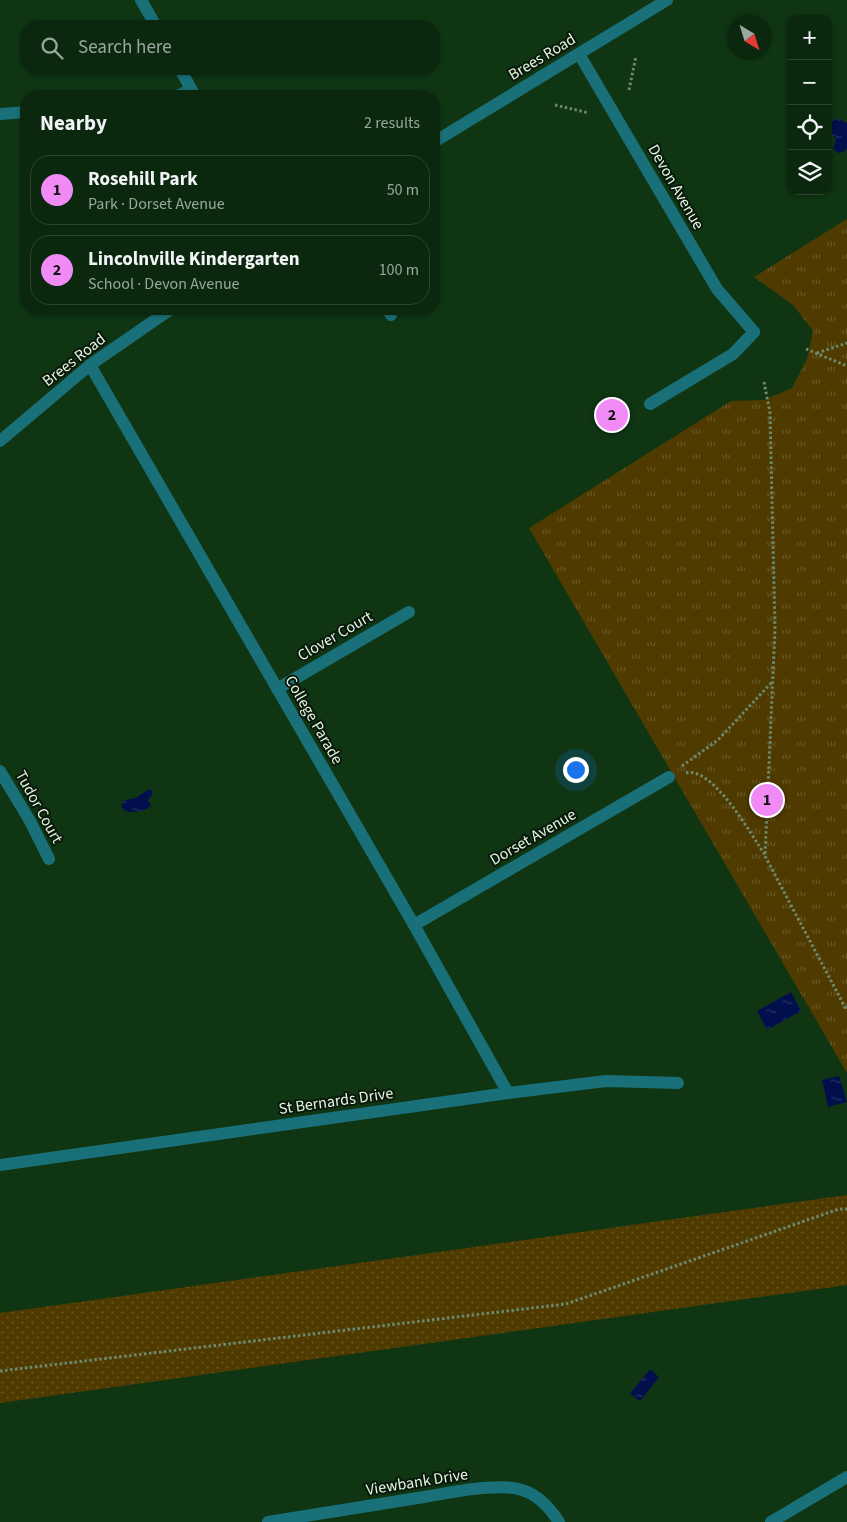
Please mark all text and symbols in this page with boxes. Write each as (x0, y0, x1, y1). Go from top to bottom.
north arrow (727, 15, 772, 60)
map controls (787, 15, 832, 195)
button: + (787, 15, 832, 60)
search box (20, 20, 440, 75)
street label: Brees Road (504, 28, 580, 86)
icon: search (38, 34, 66, 62)
text: Search here (78, 34, 172, 61)
button: − (787, 60, 832, 105)
button: locate (787, 105, 832, 150)
text: Nearby (40, 108, 107, 138)
text: 2 results (364, 112, 420, 134)
street label: Devon Avenue (643, 140, 709, 234)
button: layers (787, 150, 832, 195)
text: Rosehill Park (88, 166, 198, 193)
text: 1 (53, 179, 61, 201)
text: 50 m (387, 179, 419, 201)
text: Park · Dorset Avenue (88, 193, 225, 215)
text: Lincolnville Kindergarten (88, 246, 300, 273)
text: 2 (53, 259, 61, 281)
text: 100 m (379, 259, 419, 281)
text: School · Devon Avenue (88, 273, 240, 295)
street label: Brees Road (38, 328, 110, 392)
pin: 2 (596, 396, 628, 434)
street label: Clover Court (293, 605, 377, 666)
street label: College Parade (280, 672, 348, 769)
your location (563, 757, 589, 783)
street label: Tudor Court (10, 767, 68, 848)
pin: 1 (751, 781, 783, 819)
street label: Dorset Avenue (486, 803, 580, 871)
street label: St Bernards Drive (277, 1082, 395, 1120)
street label: Viewbank Drive (364, 1463, 470, 1501)

